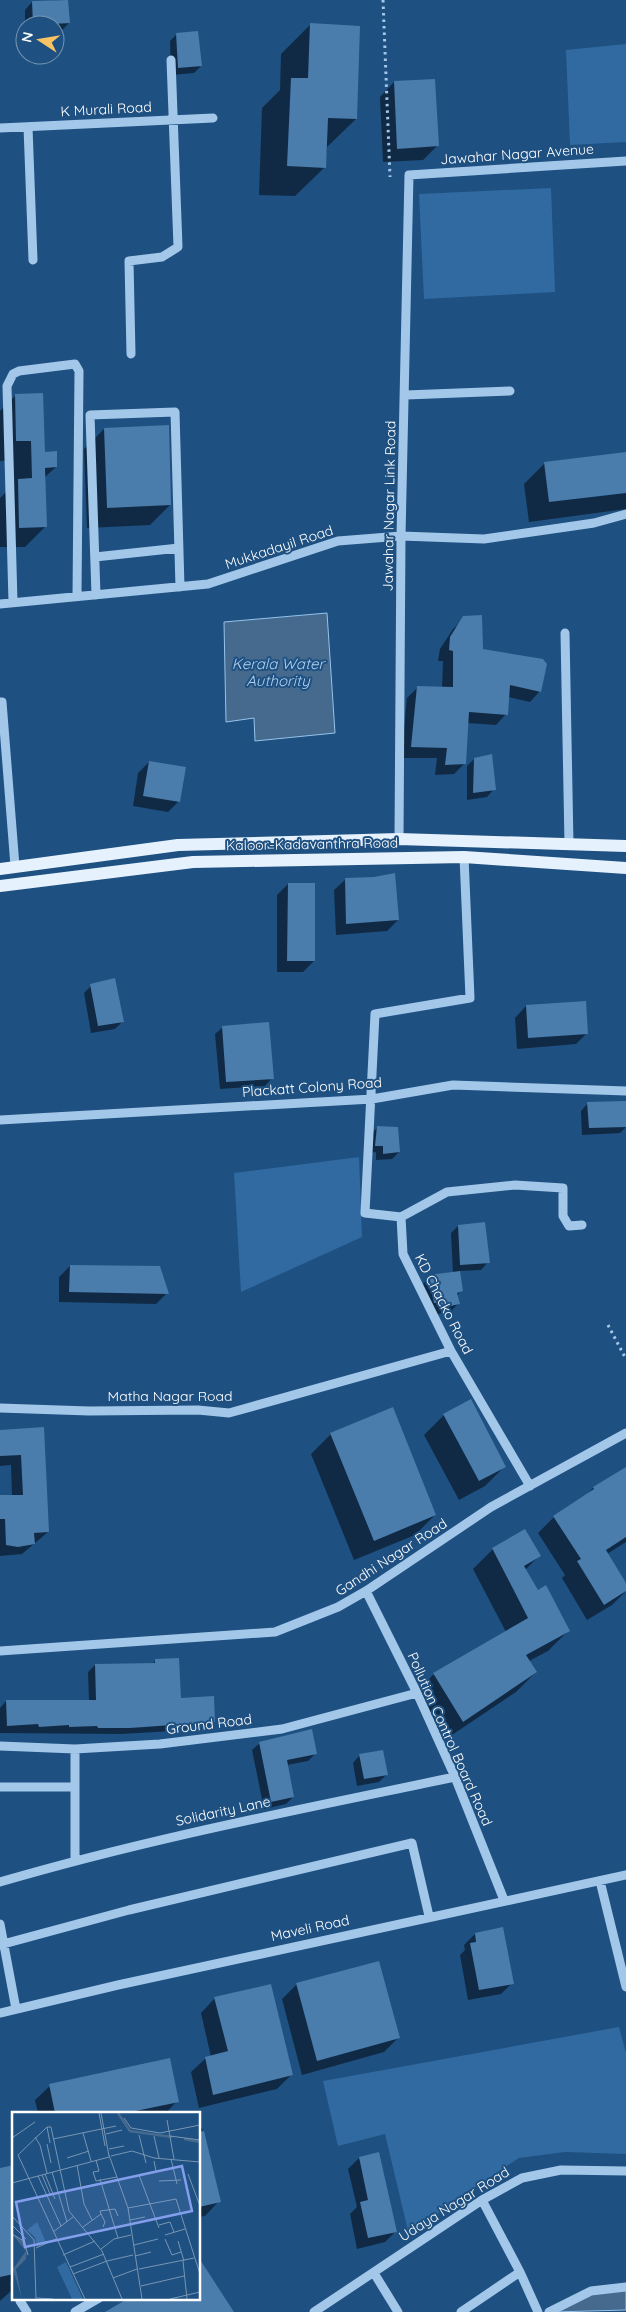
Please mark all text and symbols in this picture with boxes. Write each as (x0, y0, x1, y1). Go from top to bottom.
north arrow (15, 15, 65, 65)
text: N (17, 30, 37, 44)
street label: K Murali Road (60, 98, 152, 120)
street label: Jawahar Nagar Avenue (440, 140, 595, 168)
street label: Jawahar Nagar Link Road (379, 420, 399, 592)
street label: Mukkadayil Road (223, 521, 335, 573)
water label: Kerala Water Authority (232, 654, 326, 690)
street label: Kaloor-Kadavanthra Road (226, 833, 398, 855)
street label: Plackatt Colony Road (241, 1073, 383, 1101)
street label: KD Chacko Road (411, 1251, 477, 1357)
street label: Matha Nagar Road (108, 1387, 232, 1405)
street label: Gandhi Nagar Road (332, 1514, 450, 1600)
street label: Pollution Control Board Road (403, 1649, 497, 1829)
street label: Ground Road (165, 1710, 253, 1738)
street label: Solidarity Lane (174, 1792, 272, 1830)
street label: Maveli Road (269, 1911, 351, 1945)
inset map (12, 2112, 200, 2300)
street label: Udaya Nagar Road (395, 2163, 513, 2245)

